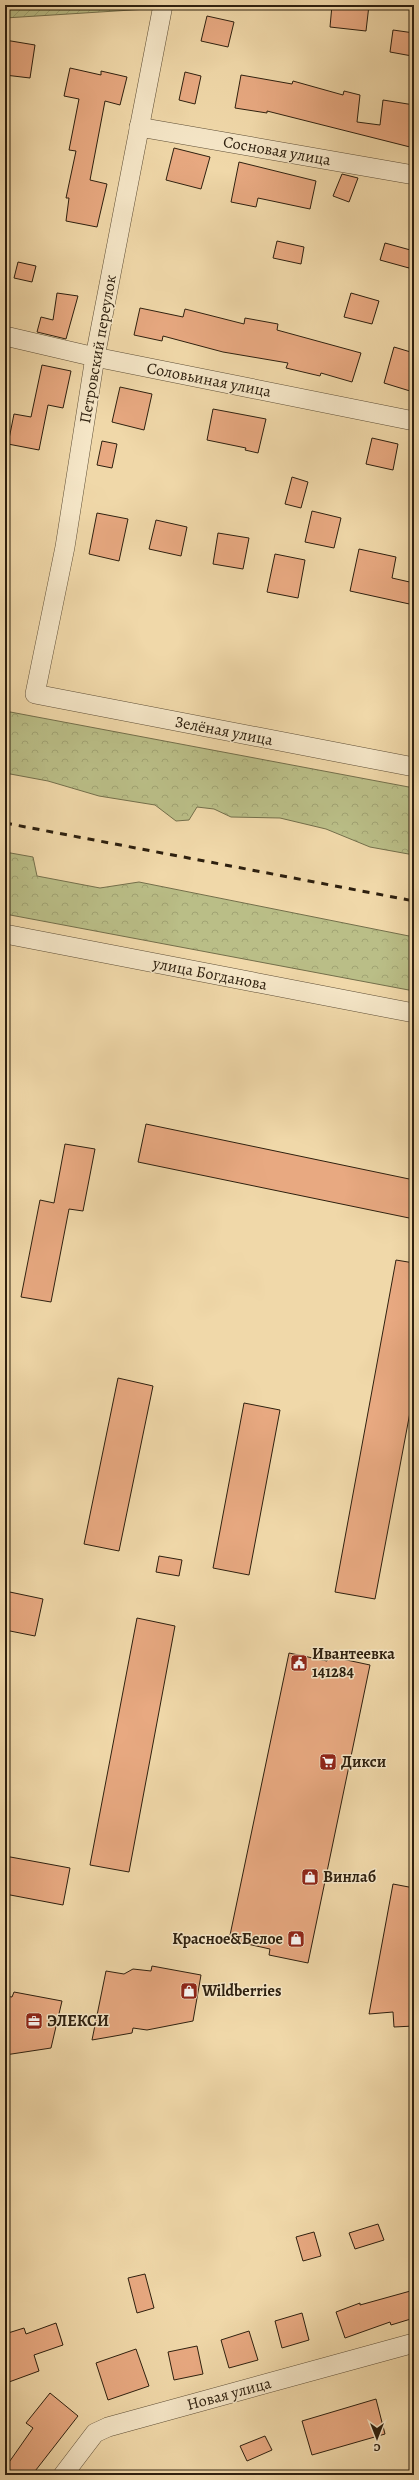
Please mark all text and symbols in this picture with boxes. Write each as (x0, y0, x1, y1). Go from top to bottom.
street label: Сосновая улица (221, 131, 333, 171)
street label: Петровский переулок (74, 273, 122, 425)
street label: Соловьиная улица (145, 357, 274, 403)
street label: Зелёная улица (173, 711, 275, 751)
street label: улица Богданова (150, 952, 270, 996)
place label: Ивантеевка 141284 (312, 1643, 395, 1683)
public building icon: Ивантеевка 141284 (289, 1653, 309, 1673)
place label: Дикси (341, 1751, 386, 1773)
supermarket icon: Дикси (318, 1752, 338, 1772)
place label: Винлаб (323, 1866, 376, 1888)
shop icon: Винлаб (300, 1867, 320, 1887)
place label: Красное&Белое (172, 1928, 283, 1950)
shop icon: Красное&Белое (286, 1929, 306, 1949)
place label: Wildberries (201, 1980, 281, 2002)
shop icon: Wildberries (179, 1981, 199, 2001)
place label: ЭЛЕКСИ (47, 2010, 109, 2032)
office icon: ЭЛЕКСИ (24, 2011, 44, 2031)
street label: Новая улица (184, 2372, 274, 2416)
north arrow (357, 2418, 397, 2458)
text: С (373, 2440, 380, 2455)

